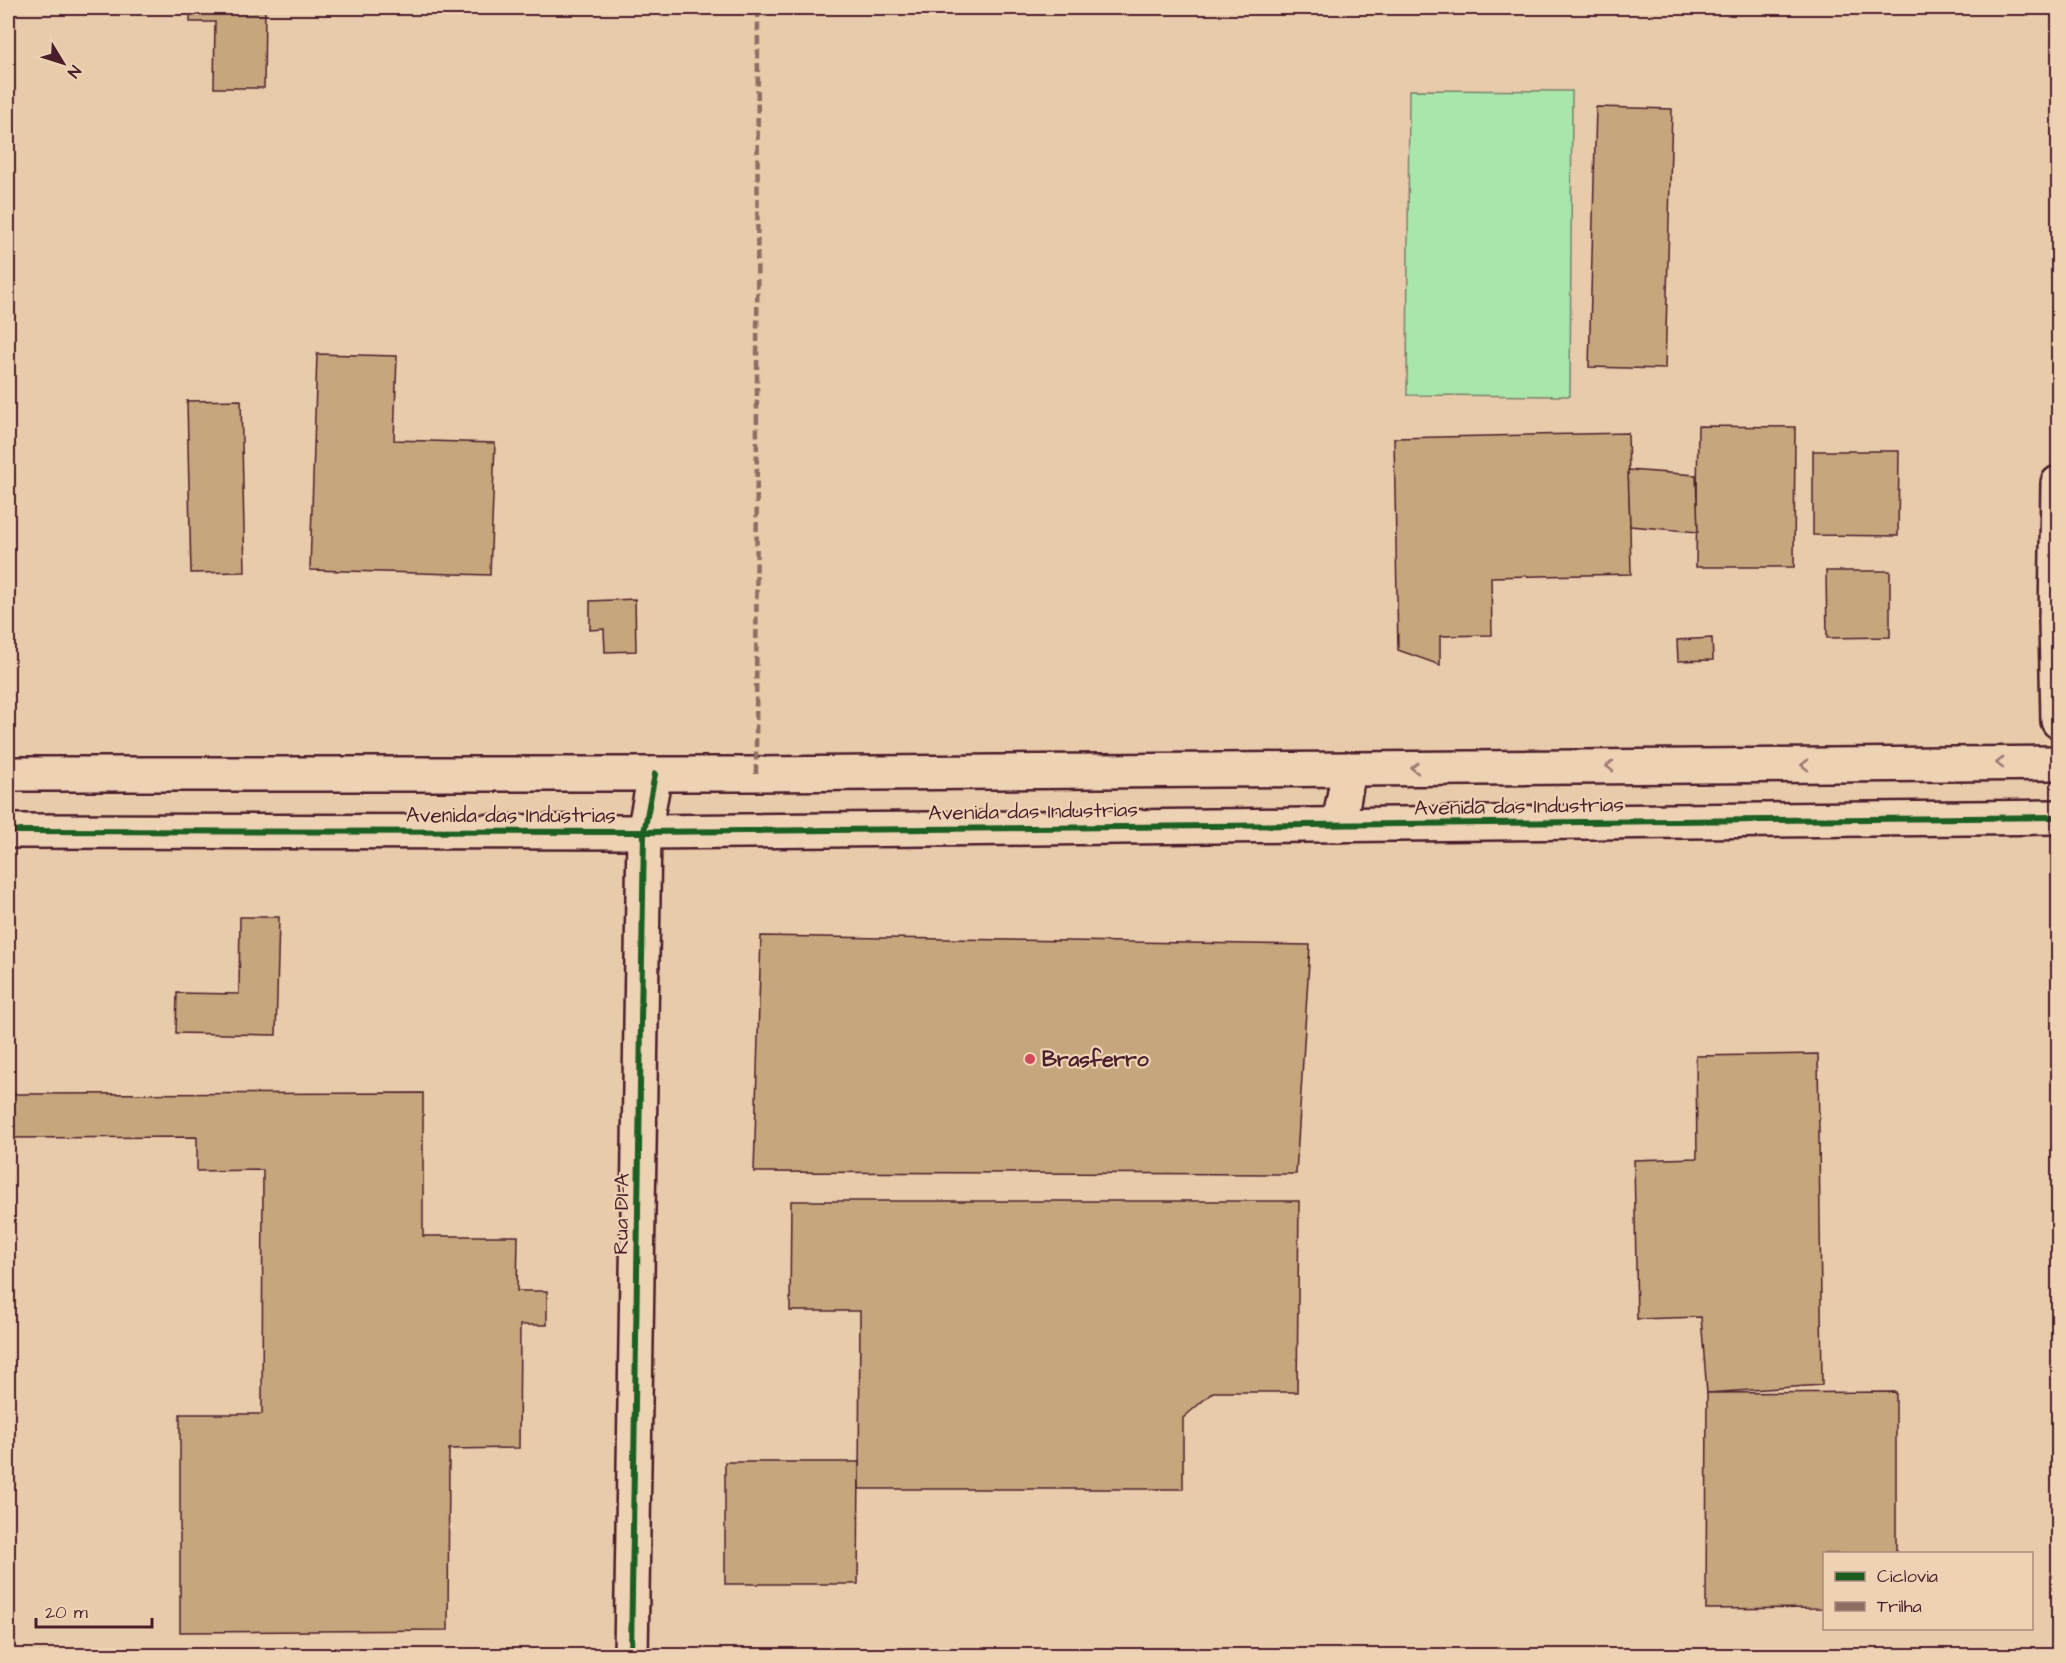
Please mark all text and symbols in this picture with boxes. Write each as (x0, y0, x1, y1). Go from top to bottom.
north arrow (33, 33, 93, 93)
text: N (62, 61, 86, 82)
one-way arrow (1996, 757, 2005, 769)
one-way arrow (1801, 759, 1810, 771)
one-way arrow (1606, 760, 1615, 773)
one-way arrow (1411, 762, 1420, 774)
street label: Avenida das Industrias (1414, 790, 1624, 823)
street label: Avenida das Industrias (928, 795, 1138, 828)
street label: Avenida das Industrias (406, 801, 616, 830)
place label: Brasferro (1042, 1045, 1149, 1074)
marker: Brasferro (1023, 1052, 1037, 1066)
street label: Rua DI-A (606, 1172, 637, 1255)
legend (1823, 1552, 2033, 1630)
text: Ciclovia (1877, 1564, 1938, 1589)
scale bar (36, 1591, 152, 1629)
text: Trilha (1877, 1594, 1922, 1619)
text: 20 m (45, 1600, 88, 1625)

